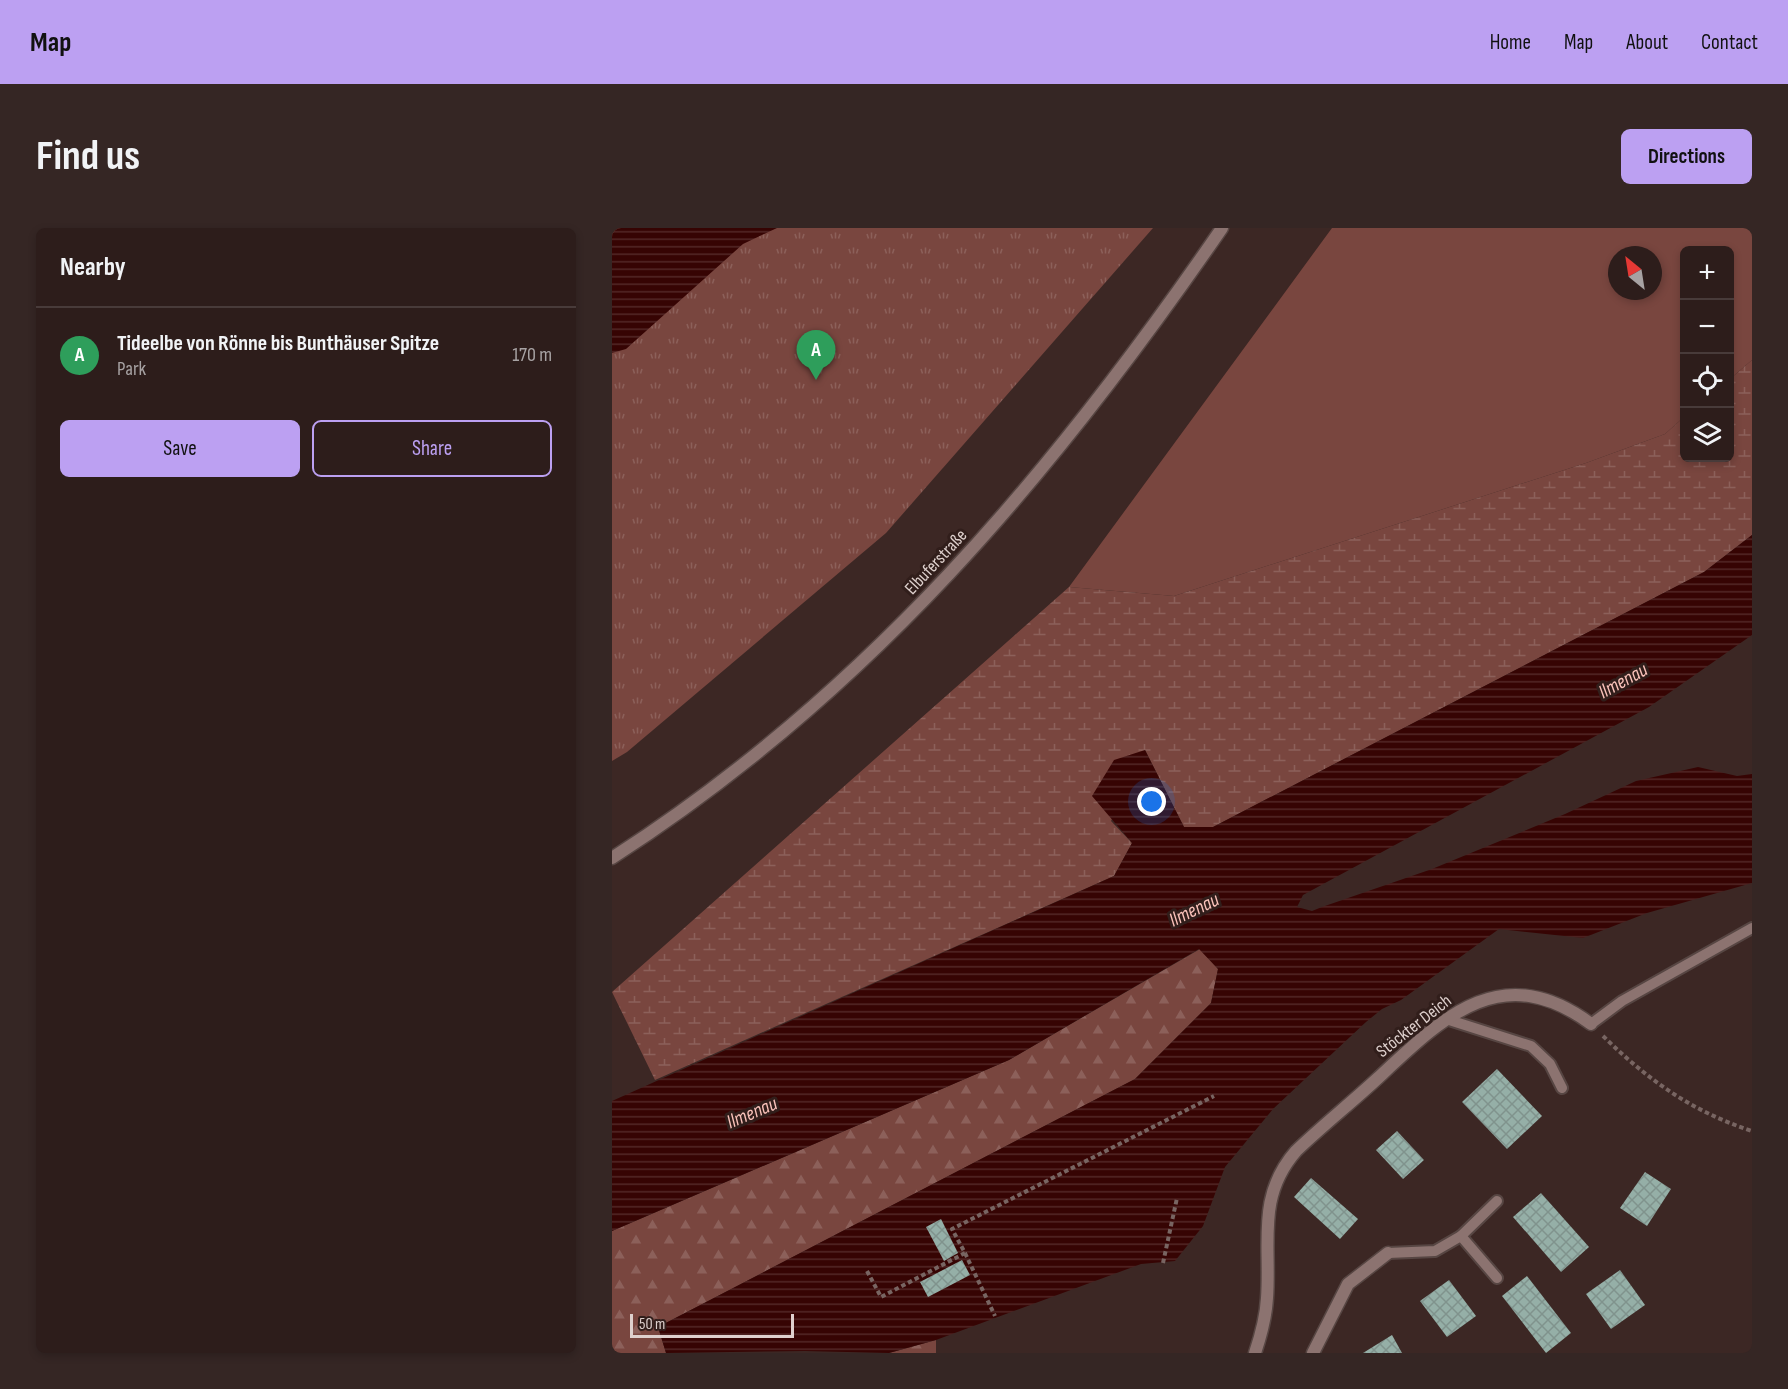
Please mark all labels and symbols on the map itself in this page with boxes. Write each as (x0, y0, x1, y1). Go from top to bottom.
north arrow (1608, 246, 1662, 300)
pin: A (796, 330, 836, 380)
street label: Elbuferstraße (901, 525, 971, 599)
water label: Ilmenau (1594, 657, 1653, 704)
your location (1137, 787, 1166, 816)
water label: Ilmenau (1165, 887, 1224, 932)
street label: Stöckter Deich (1372, 990, 1456, 1062)
water label: Ilmenau (723, 1091, 782, 1134)
scale bar (630, 1311, 794, 1338)

